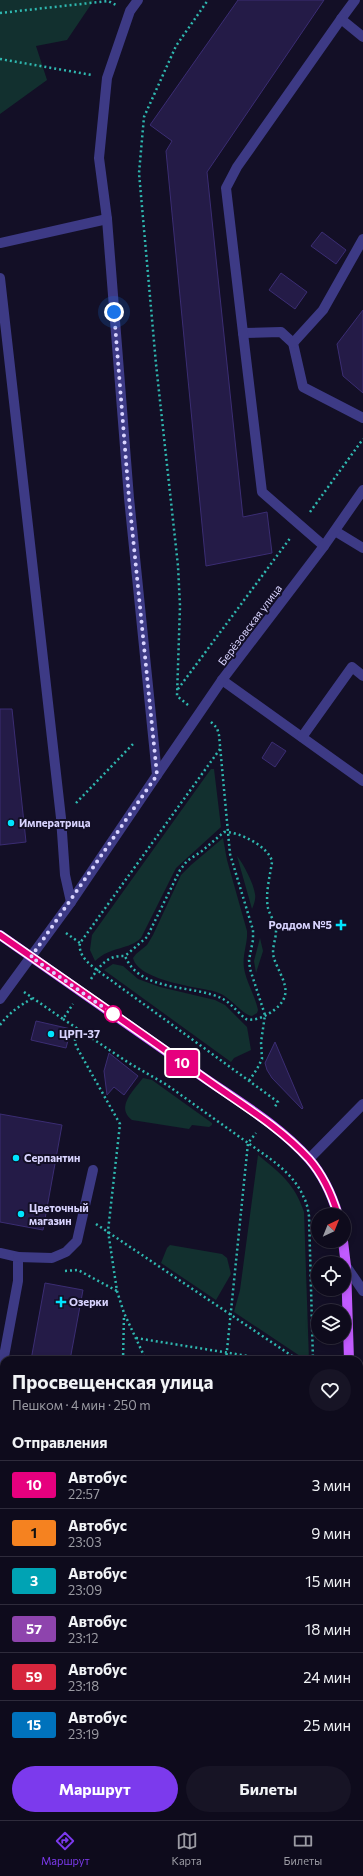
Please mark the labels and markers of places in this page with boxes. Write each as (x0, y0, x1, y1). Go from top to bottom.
place label: Императрица (19, 816, 91, 829)
marker: Императрица (6, 818, 16, 828)
place label: Роддом №5 (269, 918, 332, 931)
marker: Роддом №5 (335, 919, 347, 931)
unlabelled marker (104, 1005, 122, 1023)
place label: ЦРП-37 (59, 1027, 100, 1040)
marker: ЦРП-37 (46, 1029, 56, 1039)
place label: Серпантин (24, 1151, 80, 1164)
marker: Серпантин (11, 1153, 21, 1163)
place label: Цветочный магазин (29, 1201, 89, 1227)
marker: Цветочный магазин (16, 1209, 26, 1219)
place label: Озерки (69, 1295, 108, 1308)
marker: Озерки (56, 1297, 66, 1307)

